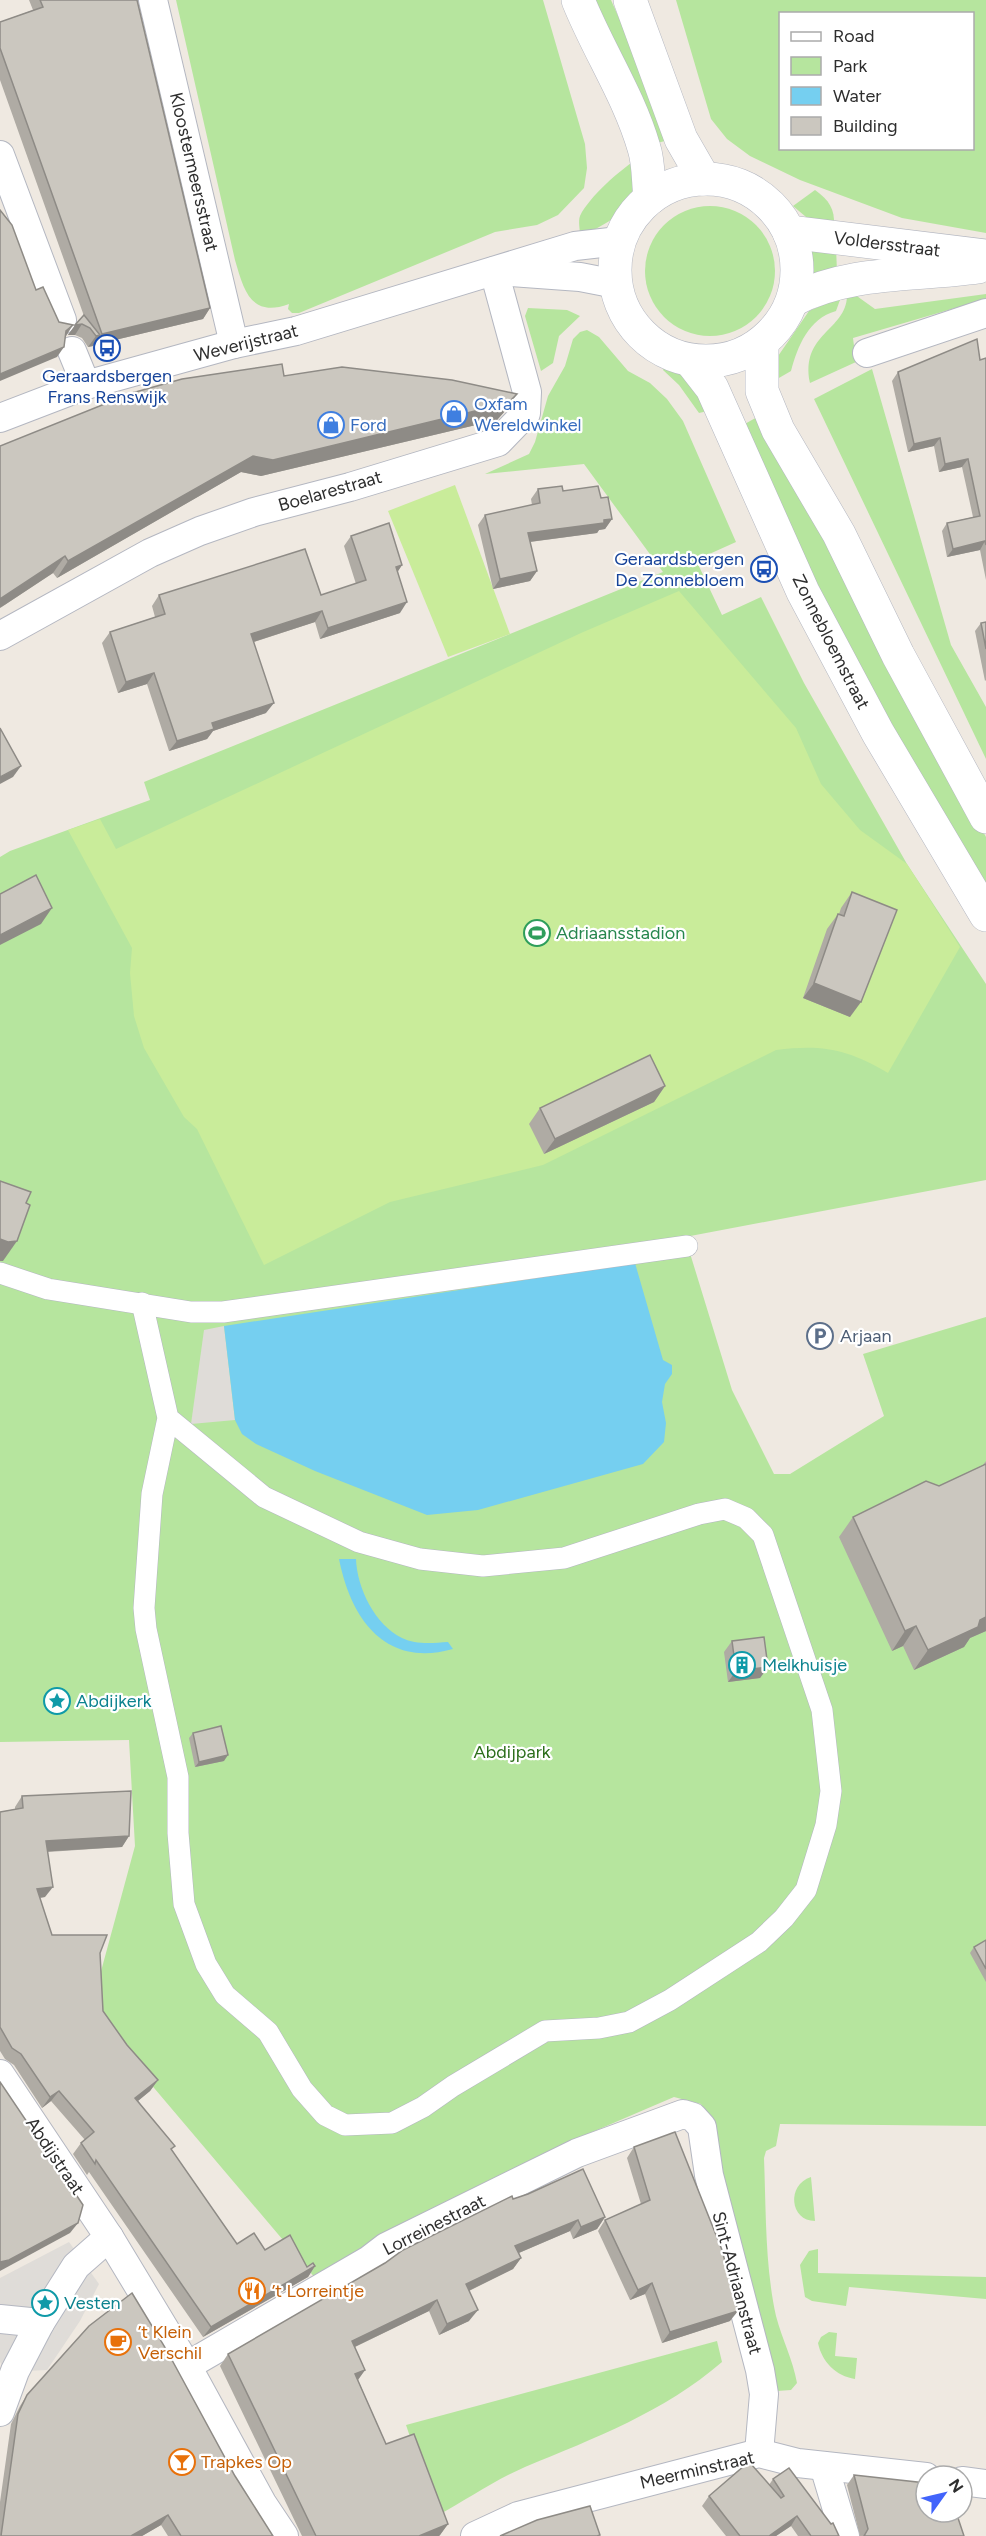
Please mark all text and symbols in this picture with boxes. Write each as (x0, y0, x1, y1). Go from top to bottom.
legend (779, 12, 974, 150)
text: Road (833, 25, 874, 47)
text: Park (833, 55, 868, 77)
text: Water (833, 85, 881, 107)
street label: Kloostermeersstraat (165, 90, 223, 254)
text: Building (833, 115, 898, 137)
street label: Voldersstraat (832, 227, 942, 261)
street label: Weverijstraat (192, 319, 301, 367)
bus stop icon: Geraardsbergen Frans Renswijk (92, 333, 122, 363)
place label: Geraardsbergen Frans Renswijk (42, 365, 172, 408)
place label: Oxfam Wereldwinkel (474, 393, 581, 436)
shop icon: Oxfam Wereldwinkel (439, 399, 469, 429)
shop icon: Ford (316, 410, 346, 440)
place label: Ford (350, 414, 387, 436)
street label: Boelarestraat (276, 466, 385, 516)
place label: Geraardsbergen De Zonnebloem (614, 548, 744, 591)
bus stop icon: Geraardsbergen De Zonnebloem (749, 554, 779, 584)
street label: Zonnebloemstraat (788, 571, 875, 713)
sports icon: Adriaansstadion (522, 918, 552, 948)
place label: Adriaansstadion (556, 922, 685, 944)
parking icon: Arjaan (805, 1321, 835, 1351)
place label: Arjaan (840, 1325, 892, 1347)
building icon: Melkhuisje (727, 1650, 757, 1680)
place label: Melkhuisje (762, 1654, 847, 1676)
place icon: Abdijkerk (42, 1686, 72, 1716)
place label: Abdijkerk (76, 1690, 152, 1712)
park label: Abdijpark (474, 1741, 551, 1763)
street label: Abdijstraat (21, 2113, 89, 2199)
street label: Lorreinestraat (379, 2190, 489, 2260)
street label: Sint-Adriaanstraat (707, 2209, 767, 2357)
restaurant icon: ’t Lorreintje (237, 2276, 267, 2306)
place label: ’t Lorreintje (272, 2280, 364, 2302)
place icon: Vesten (30, 2288, 60, 2318)
place label: Vesten (64, 2292, 121, 2314)
place label: ’t Klein Verschil (138, 2321, 202, 2364)
cafe icon: ’t Klein Verschil (103, 2327, 133, 2357)
street label: Meerminstraat (638, 2446, 757, 2494)
bar icon: Trapkes Op (167, 2447, 197, 2477)
place label: Trapkes Op (201, 2451, 292, 2473)
north arrow (914, 2464, 974, 2524)
text: N (945, 2475, 967, 2496)

